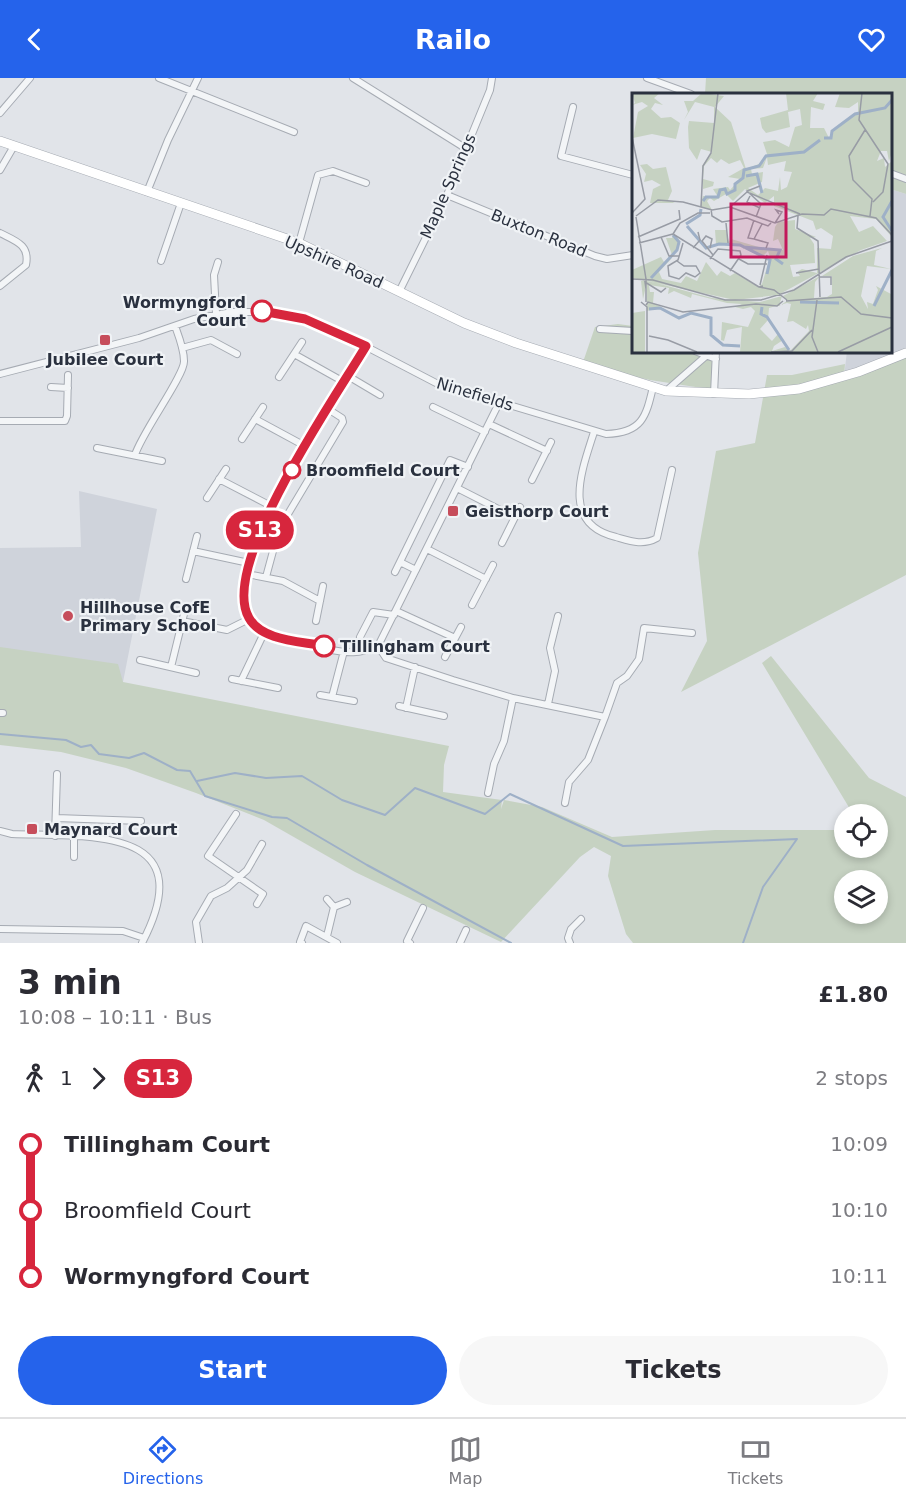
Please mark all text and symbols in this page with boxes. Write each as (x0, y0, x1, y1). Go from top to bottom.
icon: back (18, 23, 51, 56)
icon: heart (855, 23, 888, 56)
text: Railo (415, 24, 491, 55)
inset map (632, 93, 891, 352)
street label: Maple Springs (416, 130, 480, 242)
street label: Buxton Road (488, 205, 590, 261)
street label: Upshire Road (282, 232, 386, 292)
place label: Wormyngford Court (123, 293, 246, 330)
marker: Wormyngford Court (251, 300, 273, 322)
marker: Jubilee Court (98, 333, 112, 347)
place label: Jubilee Court (46, 350, 164, 369)
street label: Ninefields (434, 373, 516, 415)
marker: Broomfield Court (283, 461, 301, 479)
place label: Broomfield Court (306, 461, 460, 480)
place label: Geisthorp Court (465, 502, 609, 521)
marker: Geisthorp Court (446, 504, 460, 518)
line badge: S13 (226, 510, 294, 550)
text: S13 (238, 518, 282, 542)
place label: Hillhouse CofE Primary School (80, 598, 216, 635)
marker: Hillhouse CofE Primary School (61, 609, 75, 623)
marker: Tillingham Court (313, 635, 335, 657)
place label: Tillingham Court (340, 637, 490, 656)
map controls (834, 804, 888, 924)
button: locate (834, 804, 888, 858)
place label: Maynard Court (44, 820, 178, 839)
marker: Maynard Court (25, 822, 39, 836)
button: layers (834, 870, 888, 924)
text: 3 min (18, 963, 122, 1002)
text: £1.80 (818, 982, 888, 1007)
text: 10:08 – 10:11 · Bus (18, 1005, 212, 1029)
icon: walk (18, 1062, 51, 1095)
icon: forward (82, 1062, 115, 1095)
text: 1 (60, 1066, 73, 1090)
text: S13 (136, 1066, 180, 1090)
text: 2 stops (815, 1066, 888, 1090)
text: Tillingham Court (64, 1132, 270, 1157)
text: 10:09 (830, 1132, 888, 1156)
text: Broomfield Court (64, 1198, 251, 1223)
text: 10:10 (830, 1198, 888, 1222)
text: Wormyngford Court (64, 1264, 309, 1289)
text: 10:11 (830, 1264, 888, 1288)
button: Start (18, 1336, 447, 1405)
button: Tickets (459, 1336, 888, 1405)
tab: Directions (123, 1433, 203, 1488)
tab: Map (449, 1433, 482, 1488)
tab: Tickets (728, 1433, 783, 1488)

